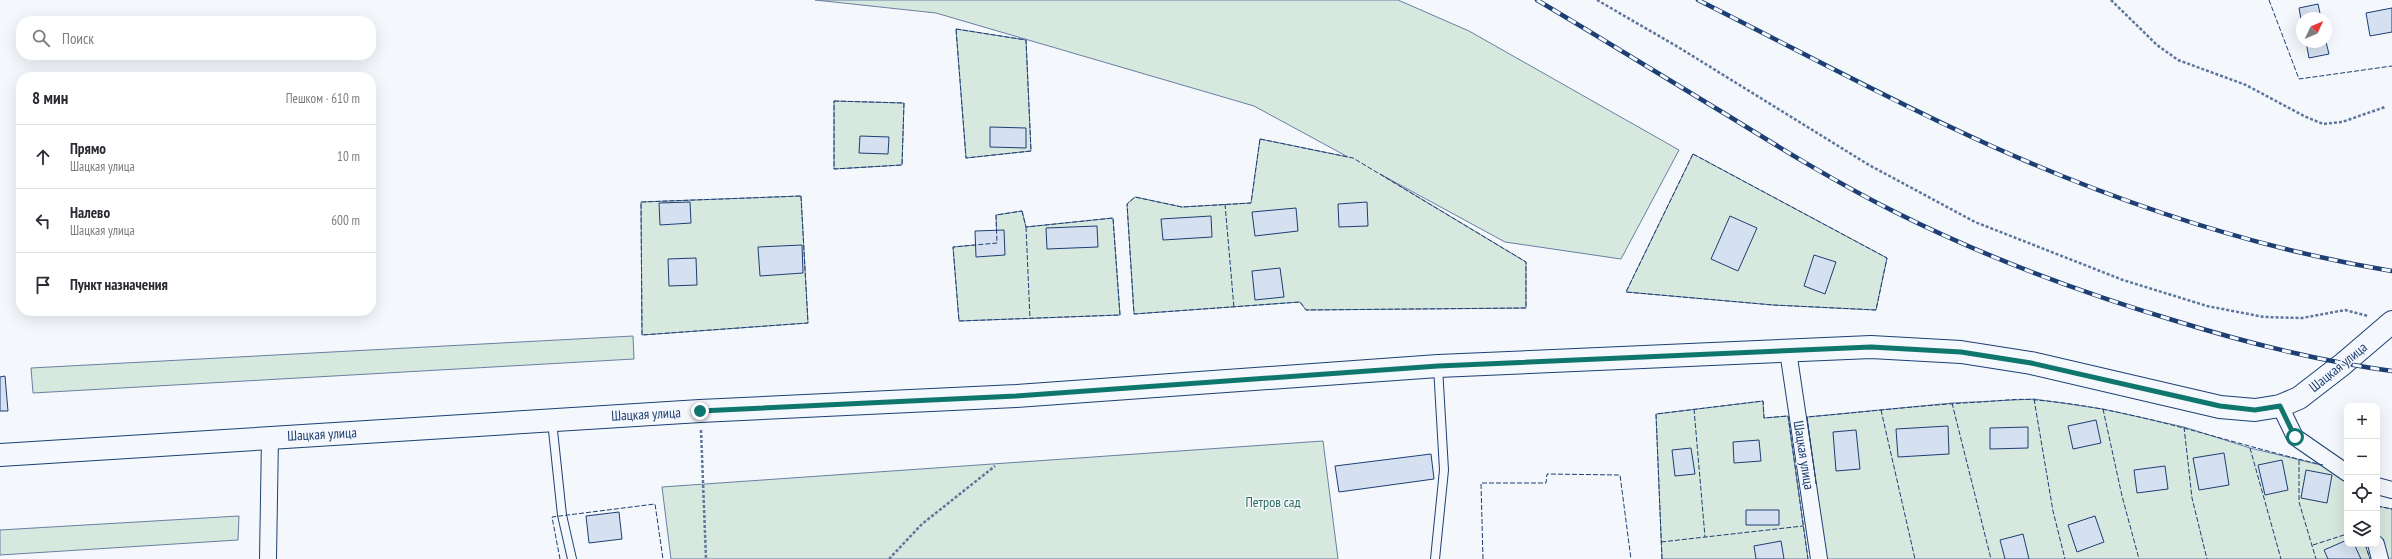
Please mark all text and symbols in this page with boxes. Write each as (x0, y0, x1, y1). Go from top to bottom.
north arrow (2296, 12, 2332, 48)
search box (16, 16, 376, 60)
icon: search (30, 27, 52, 49)
text: Поиск (62, 29, 94, 48)
text: 8 мин (32, 87, 68, 109)
text: Пешком · 610 m (286, 90, 360, 107)
text: Прямо (70, 139, 106, 158)
icon: ahead (32, 146, 54, 168)
text: 10 m (337, 148, 360, 165)
text: Шацкая улица (70, 158, 135, 175)
text: Налево (70, 203, 110, 222)
icon: left (32, 210, 54, 232)
text: 600 m (331, 212, 360, 229)
text: Шацкая улица (70, 222, 135, 239)
icon: arrive (32, 274, 54, 296)
text: Пункт назначения (70, 275, 168, 294)
street label: Шацкая улица (2305, 338, 2371, 396)
route end (691, 402, 709, 420)
street label: Шацкая улица (611, 403, 681, 425)
map controls (2344, 403, 2380, 547)
button: + (2344, 403, 2380, 439)
street label: Шацкая улица (1790, 419, 1818, 491)
street label: Шацкая улица (287, 423, 357, 445)
route start (2286, 428, 2304, 446)
button: − (2344, 439, 2380, 475)
button: locate (2344, 475, 2380, 511)
park label: Петров сад (1245, 493, 1301, 511)
button: layers (2344, 511, 2380, 547)

